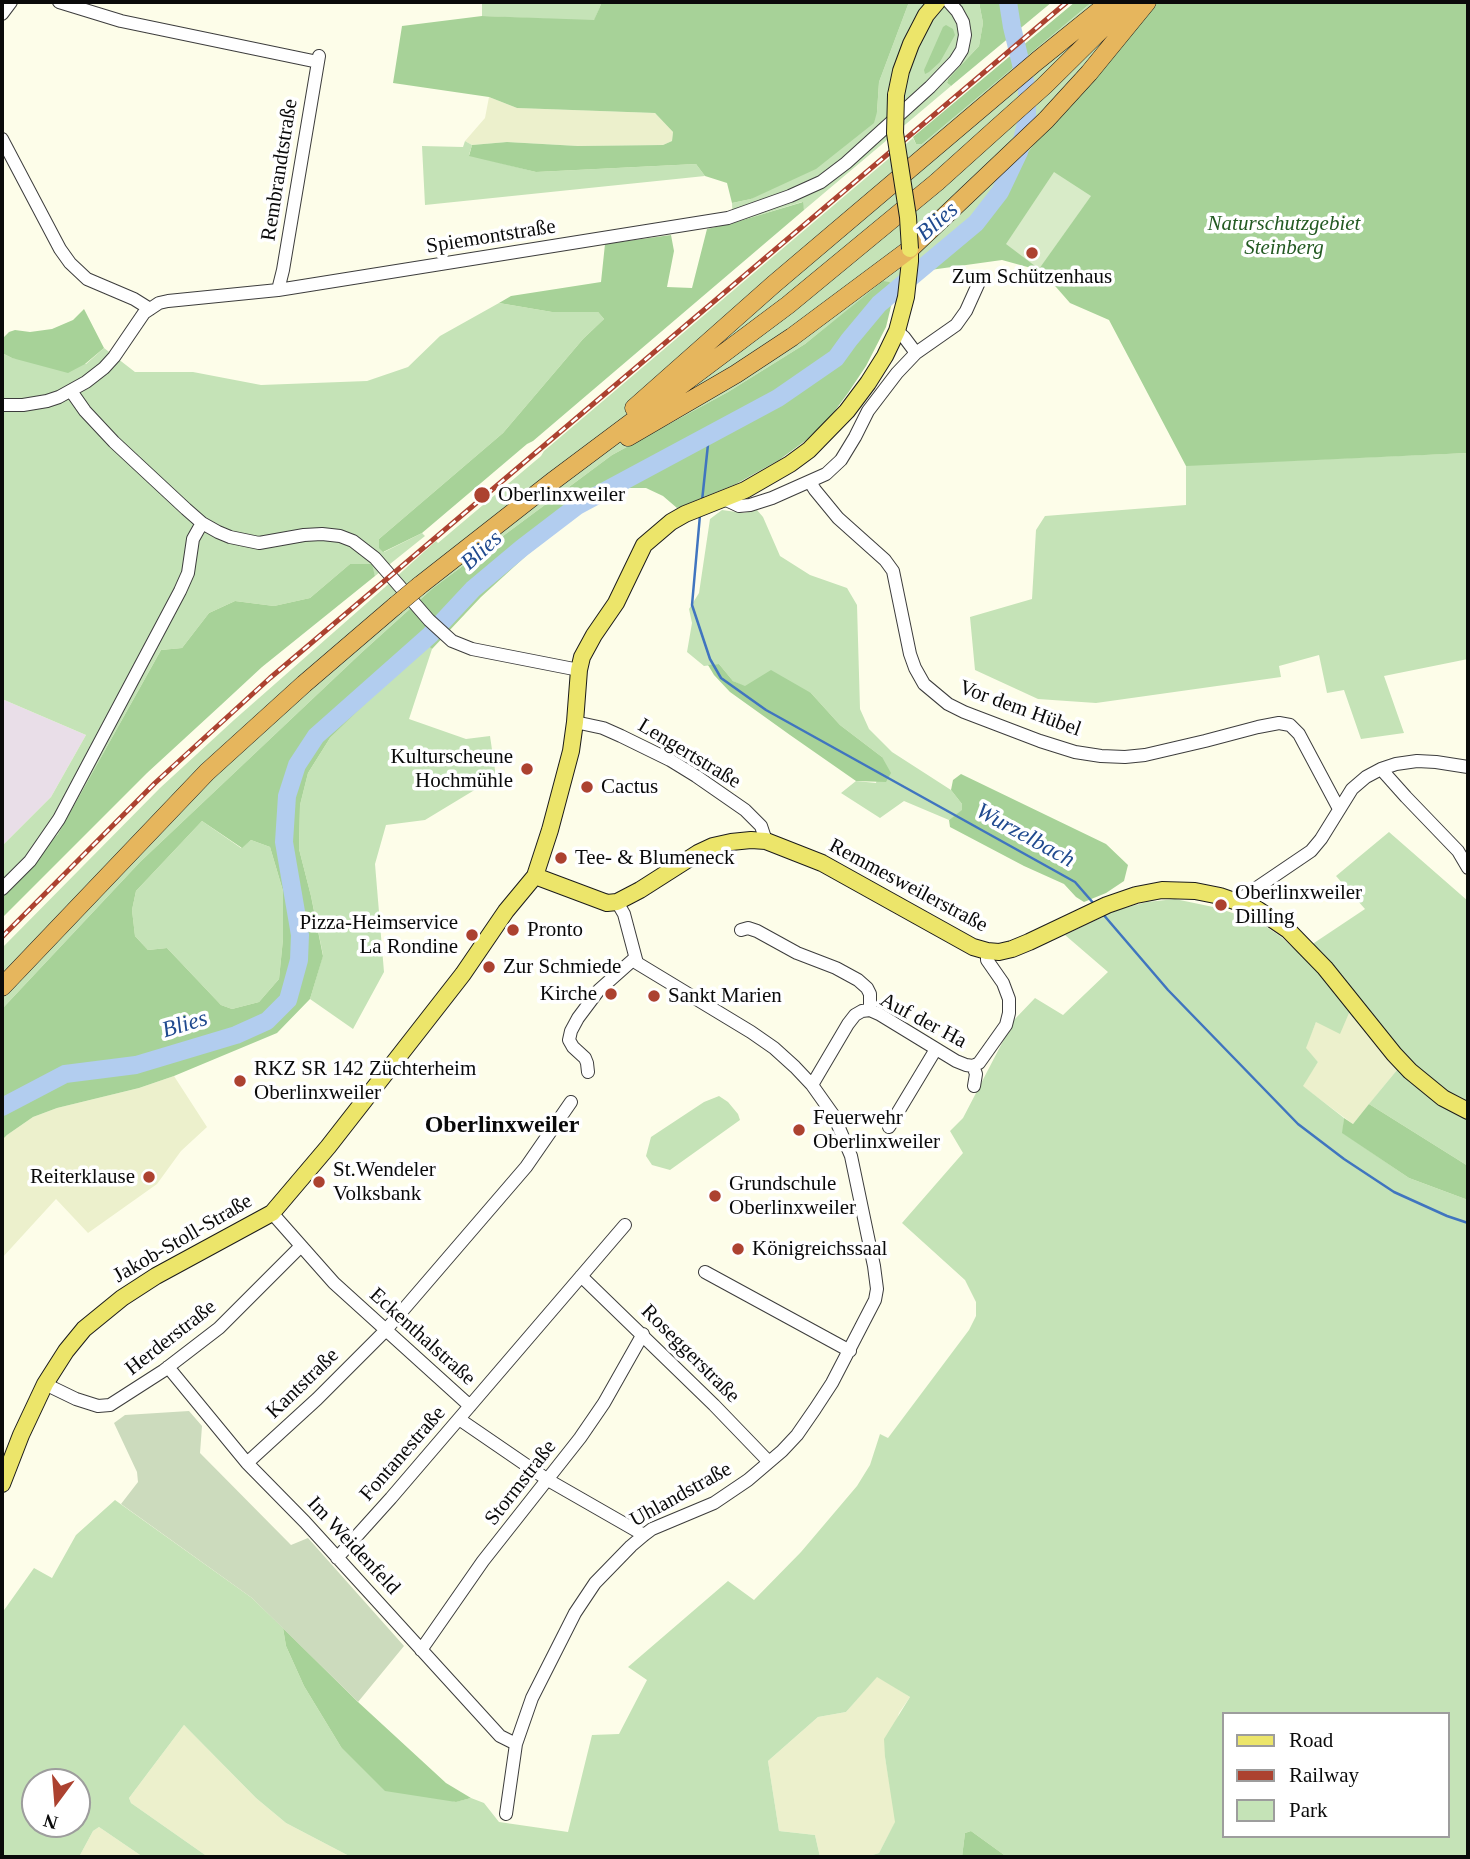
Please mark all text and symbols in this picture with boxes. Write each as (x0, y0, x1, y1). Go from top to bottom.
street label: Rembrandtstraße (256, 97, 304, 243)
water label: Blies (912, 196, 964, 248)
park label: Naturschutzgebiet Steinberg (1208, 211, 1360, 261)
street label: Spiemontstraße (425, 214, 557, 260)
marker: Zum Schützenhaus (1024, 245, 1040, 261)
place label: Zum Schützenhaus (952, 264, 1112, 290)
place label: Oberlinxweiler (498, 482, 625, 508)
marker: Oberlinxweiler (472, 485, 492, 505)
water label: Blies (456, 525, 508, 577)
street label: Vor dem Hübel (956, 675, 1084, 743)
street label: Lengertstraße (633, 713, 745, 795)
place label: Kulturscheune Hochmühle (391, 744, 513, 794)
marker: Kulturscheune Hochmühle (519, 761, 535, 777)
place label: Cactus (601, 774, 658, 800)
marker: Cactus (579, 779, 595, 795)
water label: Wurzelbach (971, 798, 1079, 874)
street label: Remmesweilerstraße (824, 834, 992, 938)
place label: Tee- & Blumeneck (575, 845, 734, 871)
marker: Tee- & Blumeneck (553, 850, 569, 866)
place label: Oberlinxweiler Dilling (1235, 880, 1362, 930)
marker: Oberlinxweiler Dilling (1213, 897, 1229, 913)
place label: Pizza-Heimservice La Rondine (299, 910, 458, 960)
place label: Pronto (527, 917, 583, 943)
marker: Pronto (505, 922, 521, 938)
marker: Pizza-Heimservice La Rondine (464, 927, 480, 943)
place label: Zur Schmiede (503, 954, 621, 980)
marker: Zur Schmiede (481, 959, 497, 975)
place label: Kirche (540, 981, 597, 1007)
place label: Sankt Marien (668, 983, 782, 1009)
marker: Kirche (603, 986, 619, 1002)
marker: Sankt Marien (646, 988, 662, 1004)
street label: Auf der Ha (875, 988, 971, 1054)
water label: Blies (159, 1005, 211, 1045)
place label: RKZ SR 142 Züchterheim Oberlinxweiler (254, 1056, 476, 1106)
marker: RKZ SR 142 Züchterheim Oberlinxweiler (232, 1073, 248, 1089)
place label: Feuerwehr Oberlinxweiler (813, 1105, 940, 1155)
district label: Oberlinxweiler (425, 1112, 579, 1140)
marker: Feuerwehr Oberlinxweiler (791, 1122, 807, 1138)
place label: St.Wendeler Volksbank (333, 1157, 436, 1207)
place label: Reiterklause (30, 1164, 135, 1190)
marker: Reiterklause (141, 1169, 157, 1185)
place label: Grundschule Oberlinxweiler (729, 1171, 856, 1221)
marker: St.Wendeler Volksbank (311, 1174, 327, 1190)
marker: Grundschule Oberlinxweiler (707, 1188, 723, 1204)
street label: Jakob-Stoll-Straße (109, 1189, 257, 1289)
place label: Königreichssaal (752, 1236, 887, 1262)
marker: Königreichssaal (730, 1241, 746, 1257)
street label: Eckenthalstraße (364, 1283, 480, 1391)
street label: Herderstraße (121, 1295, 221, 1381)
street label: Roseggerstraße (635, 1299, 745, 1409)
street label: Kantstraße (262, 1343, 344, 1425)
street label: Fontanestraße (355, 1401, 451, 1507)
street label: Stormstraße (480, 1435, 562, 1531)
street label: Uhlandstraße (626, 1457, 736, 1533)
street label: Im Weidenfeld (301, 1492, 405, 1600)
legend (1222, 1712, 1449, 1838)
text: Road (1289, 1728, 1333, 1752)
text: Railway (1289, 1763, 1359, 1787)
north arrow (21, 1768, 91, 1838)
text: Park (1289, 1798, 1328, 1822)
text: N (41, 1810, 60, 1834)

